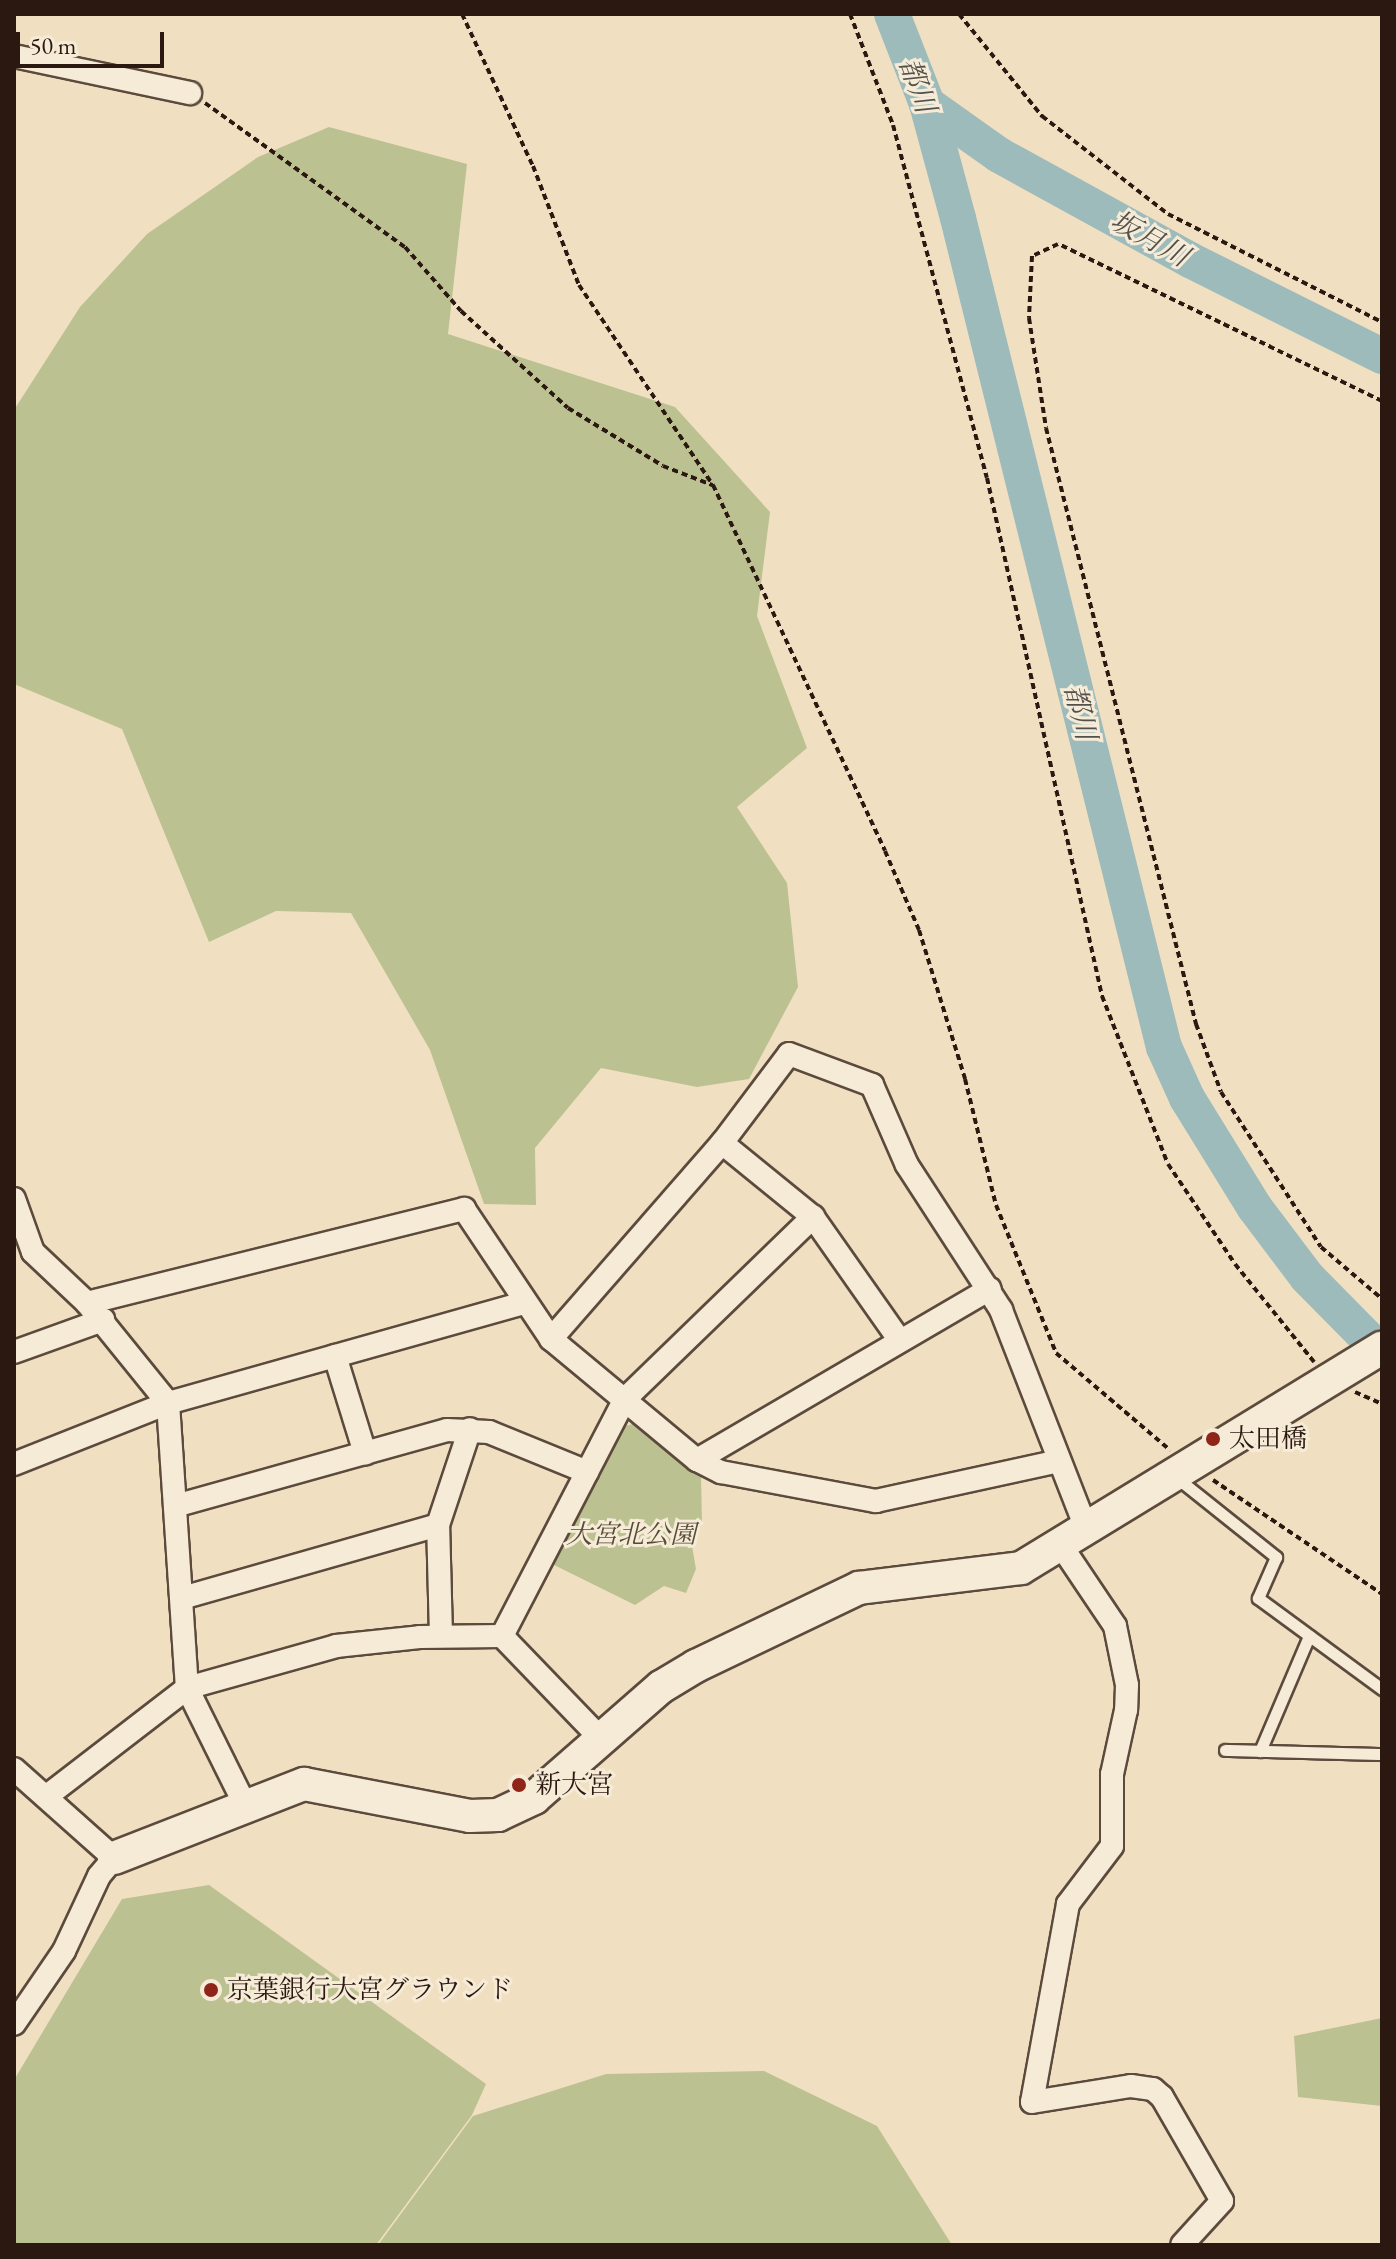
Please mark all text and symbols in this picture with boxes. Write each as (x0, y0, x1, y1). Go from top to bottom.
scale bar (20, 16, 168, 66)
text: 50 m (30, 30, 77, 61)
water label: 都川 (893, 53, 943, 117)
water label: 坂月川 (1105, 203, 1195, 273)
water label: 都川 (1058, 681, 1104, 743)
place label: 太田橋 (1229, 1423, 1307, 1455)
marker: 太田橋 (1204, 1430, 1222, 1448)
park label: 大宮北公園 (566, 1519, 696, 1551)
place label: 新大宮 (535, 1769, 613, 1801)
marker: 新大宮 (510, 1776, 528, 1794)
place label: 京葉銀行大宮グラウンド (227, 1974, 513, 2006)
marker: 京葉銀行大宮グラウンド (202, 1981, 220, 1999)

